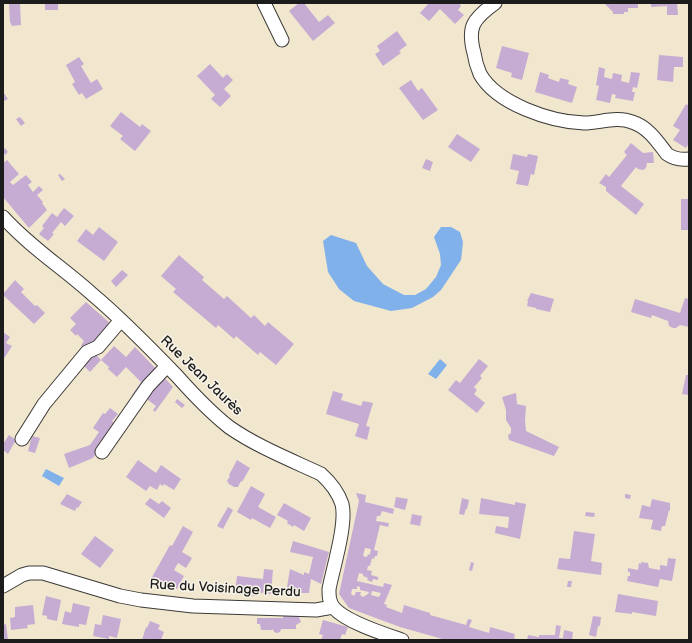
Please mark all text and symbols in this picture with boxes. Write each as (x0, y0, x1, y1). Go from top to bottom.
street label: Rue Jean Jaurès (156, 333, 246, 419)
street label: Rue du Voisinage Perdu (149, 577, 301, 601)

